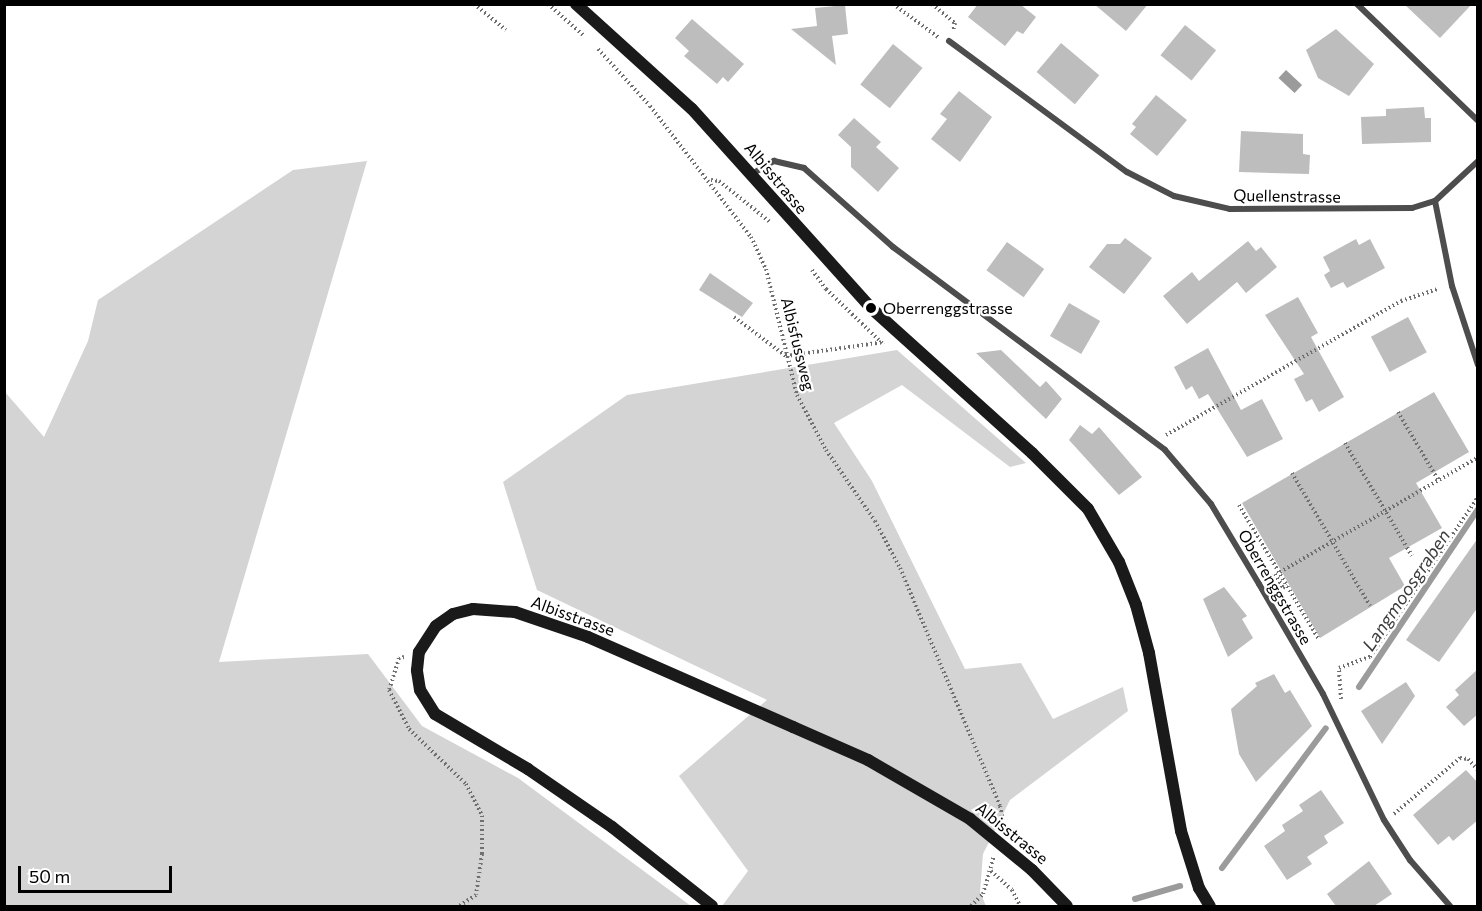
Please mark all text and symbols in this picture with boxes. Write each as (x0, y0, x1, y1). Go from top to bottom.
street label: Albisstrasse (741, 138, 811, 218)
street label: Quellenstrasse (1233, 185, 1341, 207)
street label: Albisfussweg (777, 295, 819, 393)
place label: Oberrenggstrasse (883, 298, 1013, 318)
marker: Oberrenggstrasse (864, 301, 878, 315)
water label: Langmoosgraben (1357, 525, 1455, 655)
street label: Oberrenggstrasse (1234, 526, 1316, 648)
street label: Albisstrasse (529, 592, 617, 640)
street label: Albisstrasse (972, 798, 1052, 868)
scale bar (21, 854, 176, 892)
text: 50 m (29, 865, 70, 887)

